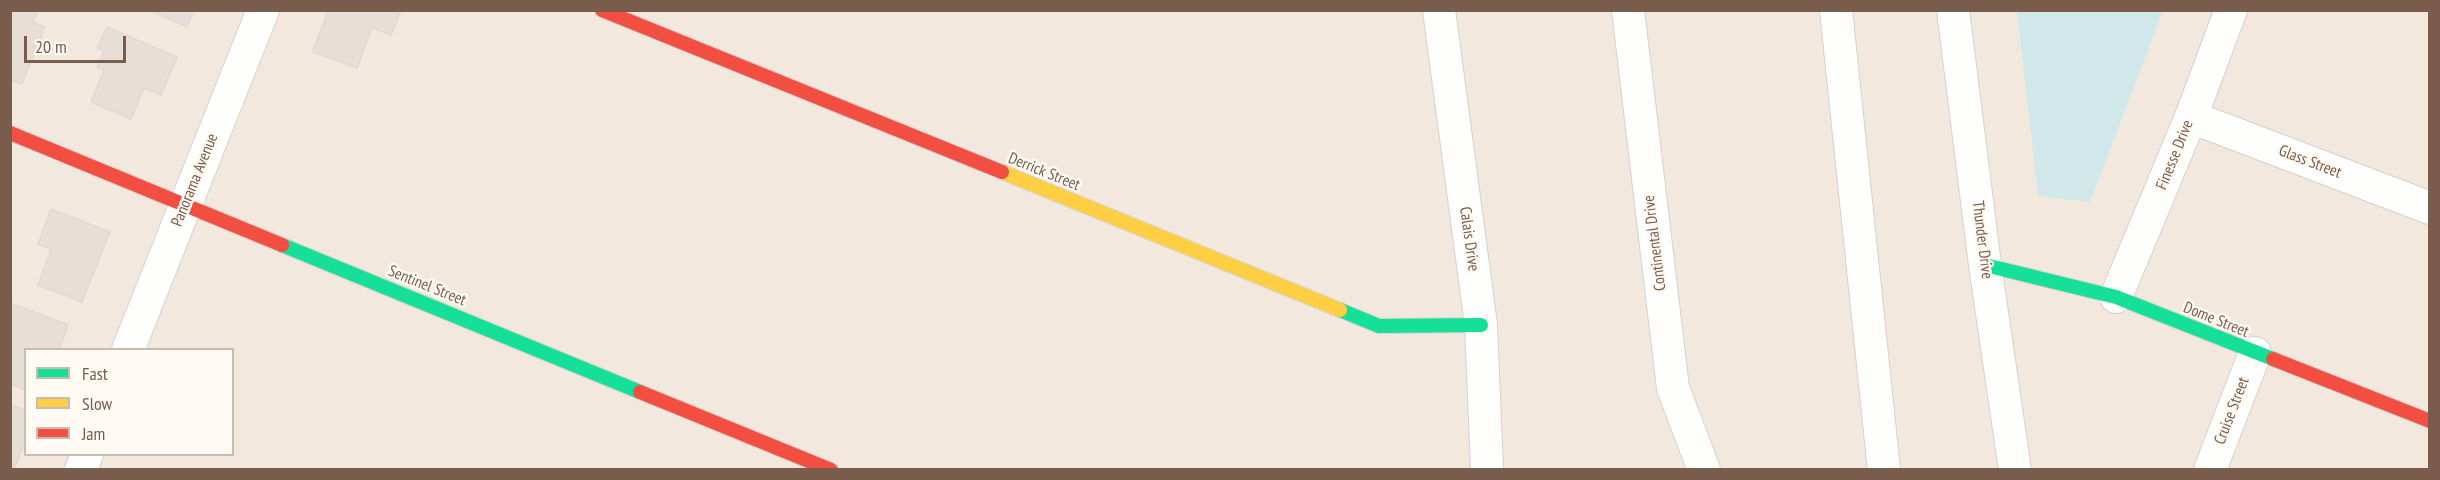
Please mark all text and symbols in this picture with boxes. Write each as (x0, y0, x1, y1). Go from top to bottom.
scale bar (27, 24, 129, 62)
text: 20 m (35, 35, 67, 58)
street label: Finesse Drive (2152, 117, 2198, 193)
street label: Panorama Avenue (168, 131, 222, 229)
street label: Glass Street (2276, 141, 2344, 183)
street label: Derrick Street (1005, 149, 1083, 195)
street label: Continental Drive (1640, 194, 1670, 292)
street label: Thunder Drive (1968, 200, 1996, 280)
street label: Calais Drive (1455, 205, 1483, 273)
street label: Sentinel Street (385, 262, 469, 310)
street label: Dome Street (2180, 298, 2252, 342)
legend (24, 348, 234, 456)
text: Fast (82, 362, 108, 385)
street label: Cruise Street (2210, 375, 2254, 447)
text: Slow (82, 392, 112, 415)
text: Jam (82, 422, 105, 445)

